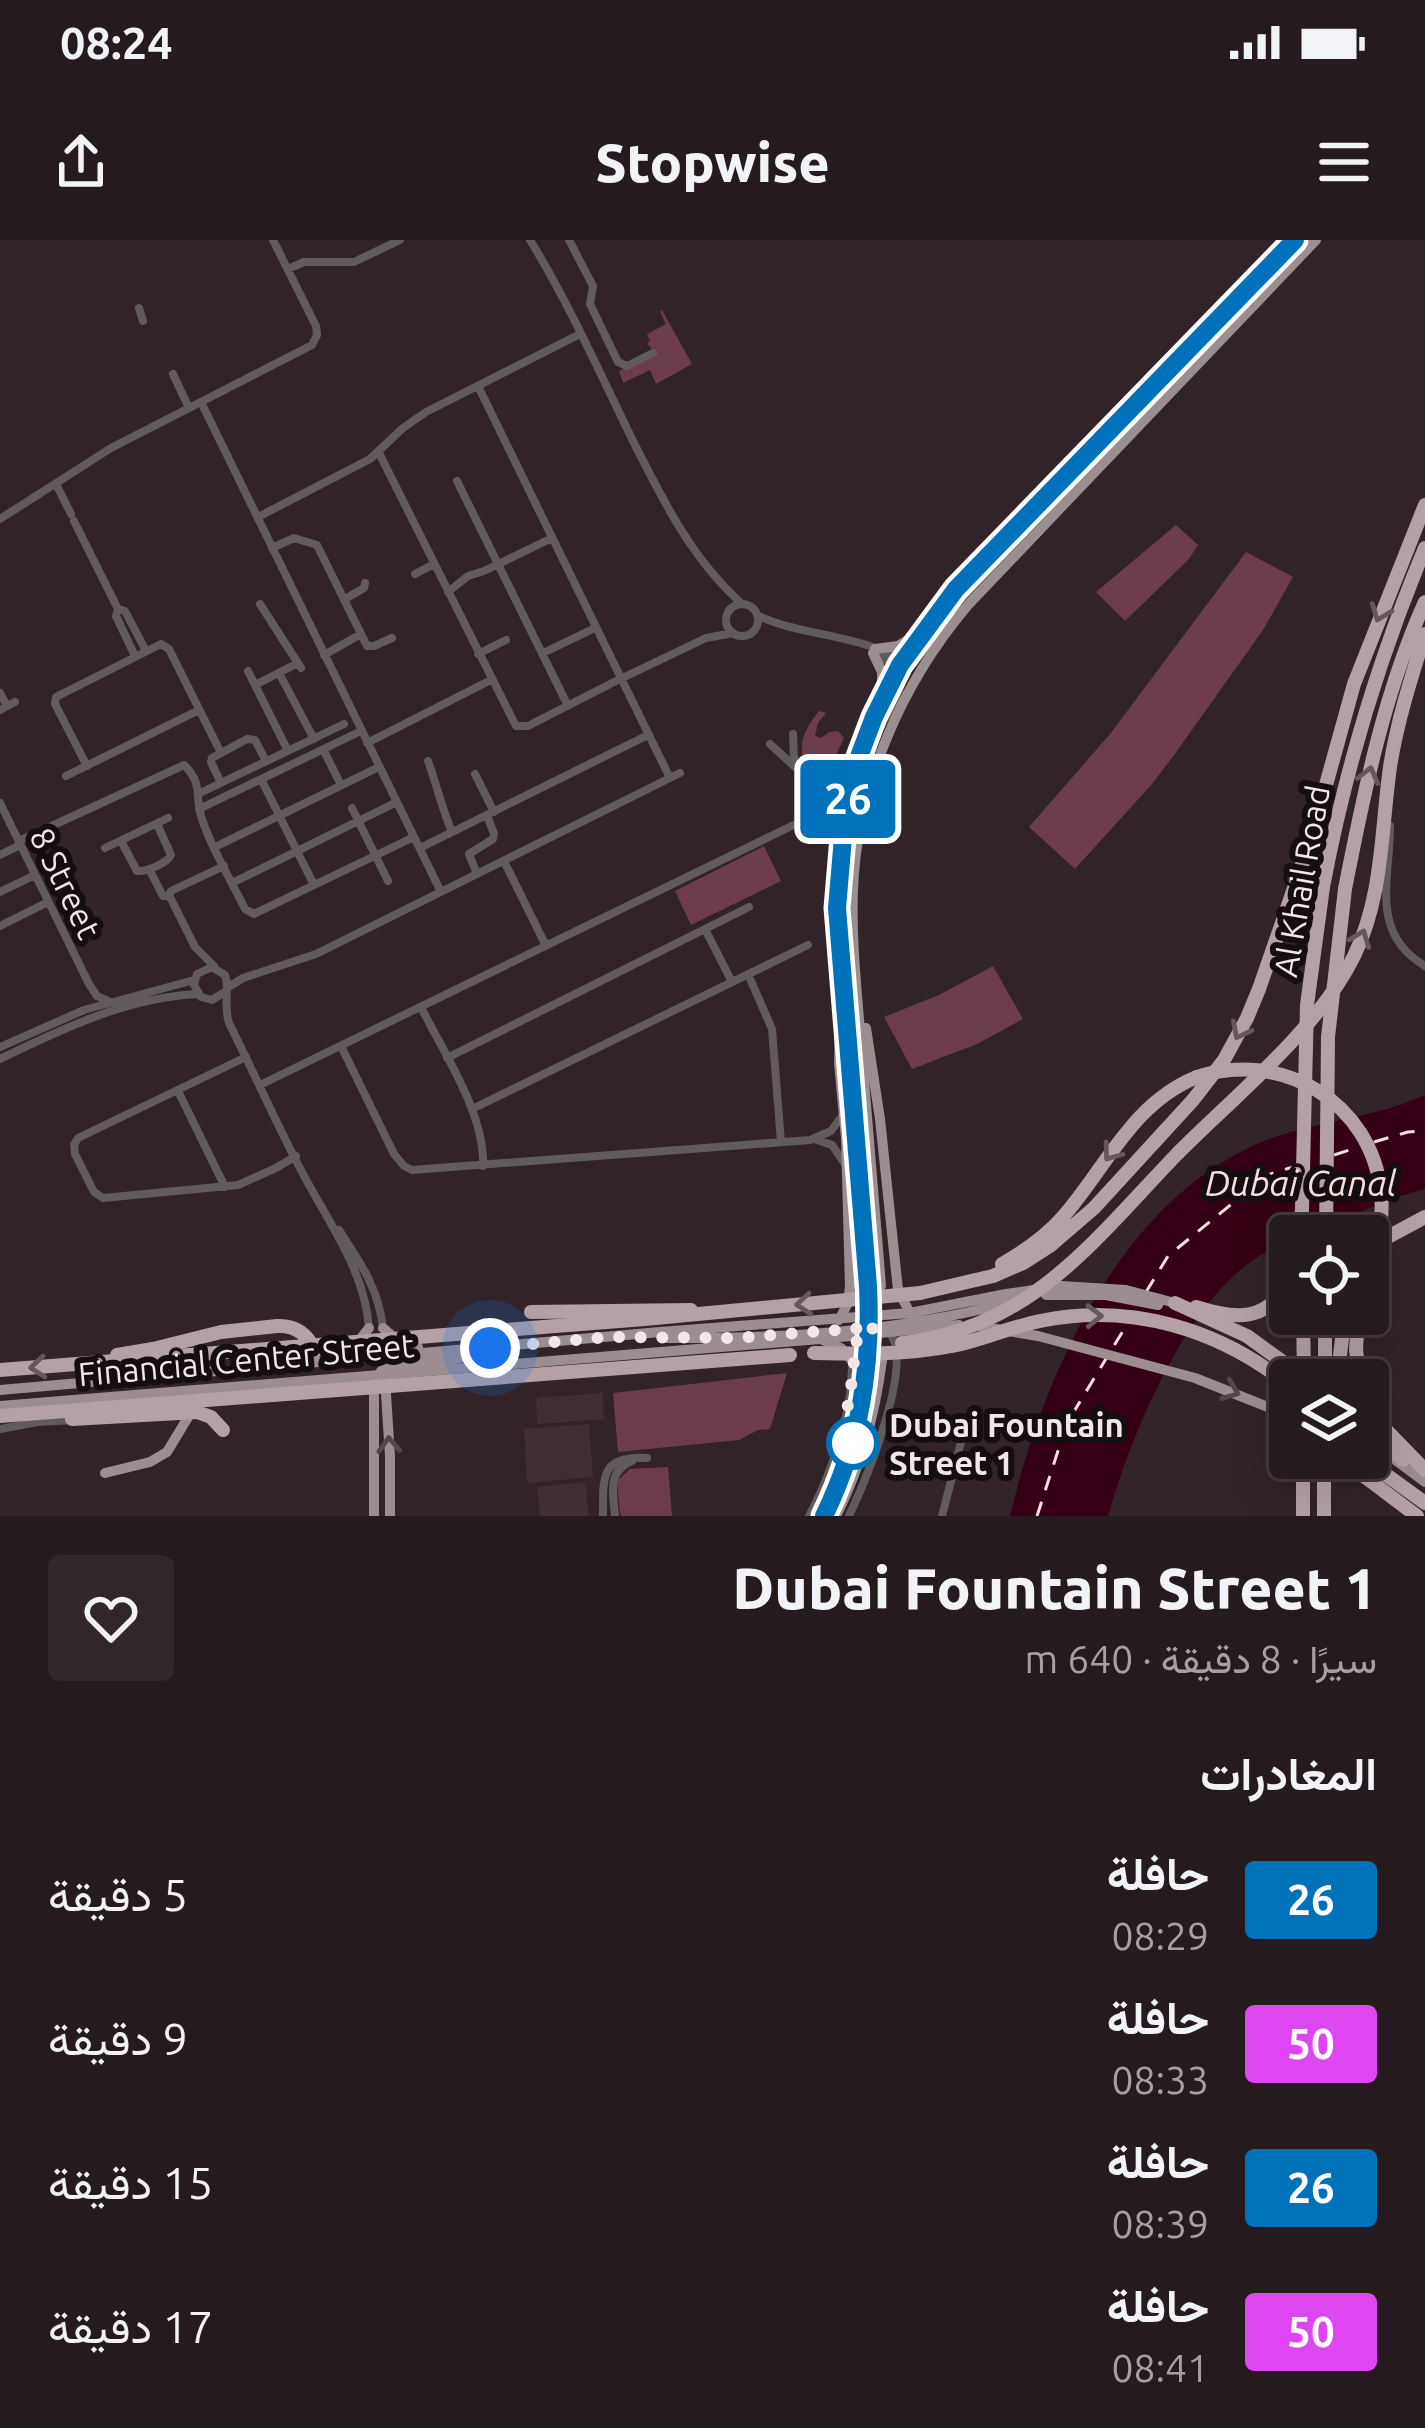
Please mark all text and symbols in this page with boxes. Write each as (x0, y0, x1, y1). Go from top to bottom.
text: 08:24 (60, 17, 173, 68)
icon: share (48, 129, 114, 195)
icon: menu (1311, 129, 1377, 195)
text: Stopwise (595, 132, 830, 192)
one-way arrow (1370, 601, 1395, 622)
line badge: 26 (794, 760, 902, 838)
one-way arrow (1355, 765, 1380, 785)
text: 26 (824, 775, 872, 822)
street label: Al Khail Road (1266, 782, 1336, 980)
street label: 8 Street (23, 822, 109, 944)
one-way arrow (1346, 928, 1371, 949)
one-way arrow (1231, 1019, 1254, 1041)
one-way arrow (1103, 1140, 1125, 1161)
water label: Dubai Canal (1205, 1162, 1397, 1203)
map controls (1269, 1215, 1389, 1479)
button: locate (1269, 1215, 1389, 1335)
one-way arrow (794, 1291, 813, 1316)
one-way arrow (1085, 1303, 1104, 1329)
your location (460, 1318, 520, 1378)
street label: Financial Center Street (76, 1326, 416, 1392)
one-way arrow (28, 1353, 47, 1379)
button: layers (1269, 1359, 1389, 1479)
one-way arrow (1220, 1376, 1241, 1401)
place label: Dubai Fountain Street 1 (889, 1406, 1124, 1481)
marker: Dubai Fountain Street 1 (828, 1418, 878, 1468)
one-way arrow (376, 1435, 402, 1454)
button: heart (48, 1555, 174, 1681)
text: Dubai Fountain Street 1 (732, 1556, 1377, 1620)
text: سيرًا · 8 دقيقة · 640 m (1025, 1637, 1377, 1680)
text: المغادرات (1200, 1748, 1377, 1799)
text: حافلة (1107, 1848, 1209, 1899)
text: 5 دقيقة (48, 1869, 188, 1920)
text: 26 (1287, 1876, 1335, 1923)
text: 08:29 (1111, 1914, 1209, 1957)
text: حافلة (1107, 1992, 1209, 2043)
text: 9 دقيقة (48, 2013, 188, 2064)
text: 50 (1287, 2020, 1335, 2067)
text: 08:33 (1111, 2058, 1209, 2101)
text: حافلة (1107, 2136, 1209, 2187)
text: 15 دقيقة (48, 2157, 213, 2208)
text: 26 (1287, 2164, 1335, 2211)
text: 08:39 (1111, 2202, 1209, 2245)
text: حافلة (1107, 2280, 1209, 2331)
text: 17 دقيقة (48, 2301, 213, 2352)
text: 50 (1287, 2308, 1335, 2355)
text: 08:41 (1111, 2346, 1209, 2389)

